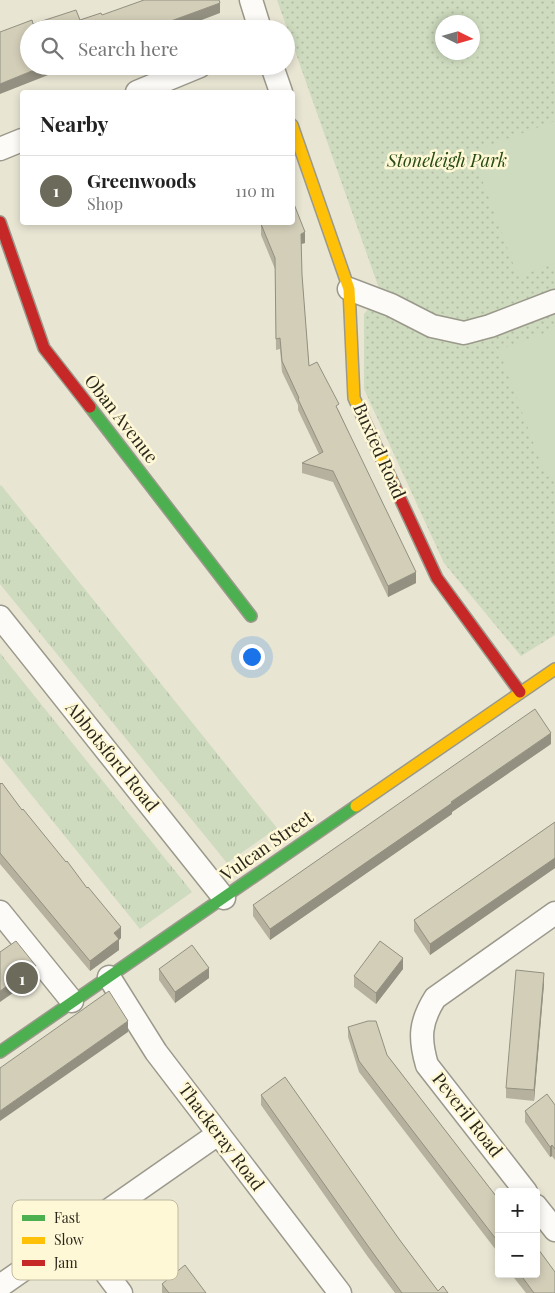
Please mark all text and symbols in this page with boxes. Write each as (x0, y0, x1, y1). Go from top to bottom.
north arrow (435, 15, 480, 60)
search box (20, 20, 295, 75)
icon: search (38, 34, 66, 62)
text: Search here (78, 35, 178, 61)
text: Nearby (40, 109, 109, 137)
park label: Stoneleigh Park (386, 148, 507, 172)
text: Greenwoods (87, 167, 196, 193)
text: 1 (53, 180, 59, 201)
text: 110 m (235, 180, 275, 201)
text: Shop (87, 193, 123, 214)
street label: Oban Avenue (80, 369, 164, 468)
street label: Buxted Road (348, 399, 412, 503)
your location (239, 644, 265, 670)
street label: Abbotsford Road (60, 696, 165, 817)
street label: Vulcan Street (215, 804, 318, 886)
pin: 1 (6, 959, 38, 997)
street label: Peveril Road (427, 1067, 509, 1162)
street label: Thackeray Road (173, 1078, 270, 1195)
map controls (495, 1188, 540, 1278)
button: + (495, 1188, 540, 1233)
legend (12, 1200, 178, 1280)
text: Fast (54, 1208, 81, 1227)
text: Slow (54, 1230, 84, 1249)
button: − (495, 1233, 540, 1278)
text: Jam (53, 1253, 78, 1272)

